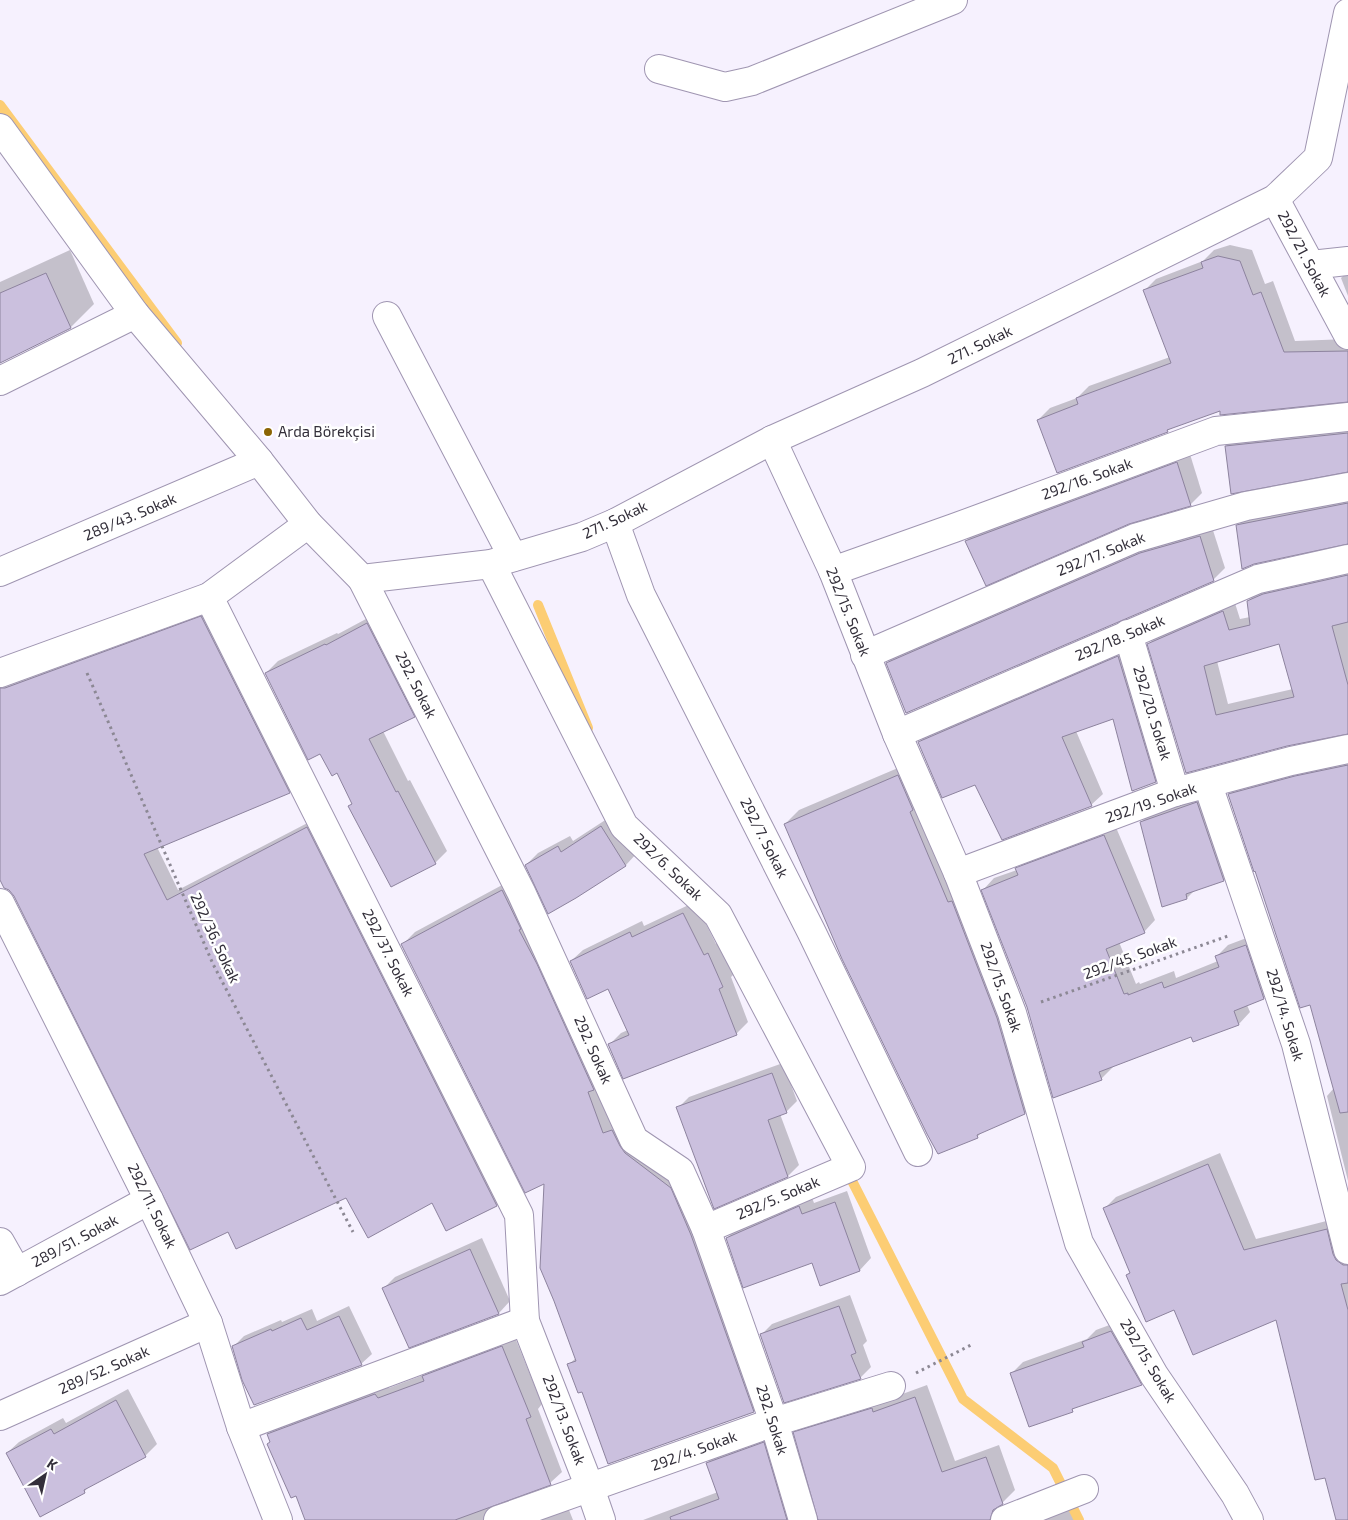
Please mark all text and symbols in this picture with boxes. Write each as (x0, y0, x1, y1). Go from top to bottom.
street label: 292/21. Sokak (1275, 207, 1335, 300)
street label: 271. Sokak (944, 321, 1015, 367)
place label: Arda Börekçisi (278, 422, 375, 441)
marker: Arda Börekçisi (262, 426, 274, 438)
street label: 292/16. Sokak (1039, 453, 1135, 503)
street label: 289/43. Sokak (81, 488, 179, 544)
street label: 271. Sokak (579, 496, 650, 542)
street label: 292/17. Sokak (1054, 527, 1148, 579)
street label: 292/15. Sokak (823, 564, 875, 659)
street label: 292/18. Sokak (1072, 610, 1167, 664)
street label: 292. Sokak (392, 648, 442, 721)
street label: 292/20. Sokak (1130, 663, 1176, 762)
street label: 292/19. Sokak (1103, 778, 1199, 826)
street label: 292/7. Sokak (737, 795, 793, 881)
street label: 292/6. Sokak (630, 829, 707, 904)
street label: 292/36. Sokak (187, 890, 245, 986)
street label: 292/37. Sokak (359, 906, 419, 1000)
street label: 292/45. Sokak (1081, 932, 1179, 982)
street label: 292/15. Sokak (977, 939, 1027, 1034)
street label: 292/14. Sokak (1263, 966, 1309, 1063)
street label: 292. Sokak (571, 1013, 617, 1087)
street label: 292/11. Sokak (125, 1160, 181, 1251)
street label: 292/5. Sokak (733, 1171, 822, 1223)
street label: 289/51. Sokak (28, 1210, 121, 1270)
street label: 292/15. Sokak (1117, 1315, 1181, 1406)
street label: 289/52. Sokak (55, 1341, 152, 1397)
street label: 292/13. Sokak (540, 1372, 590, 1467)
street label: 292. Sokak (753, 1382, 793, 1457)
street label: 292/4. Sokak (648, 1426, 739, 1474)
north arrow (20, 1450, 70, 1500)
text: K (44, 1454, 61, 1473)

